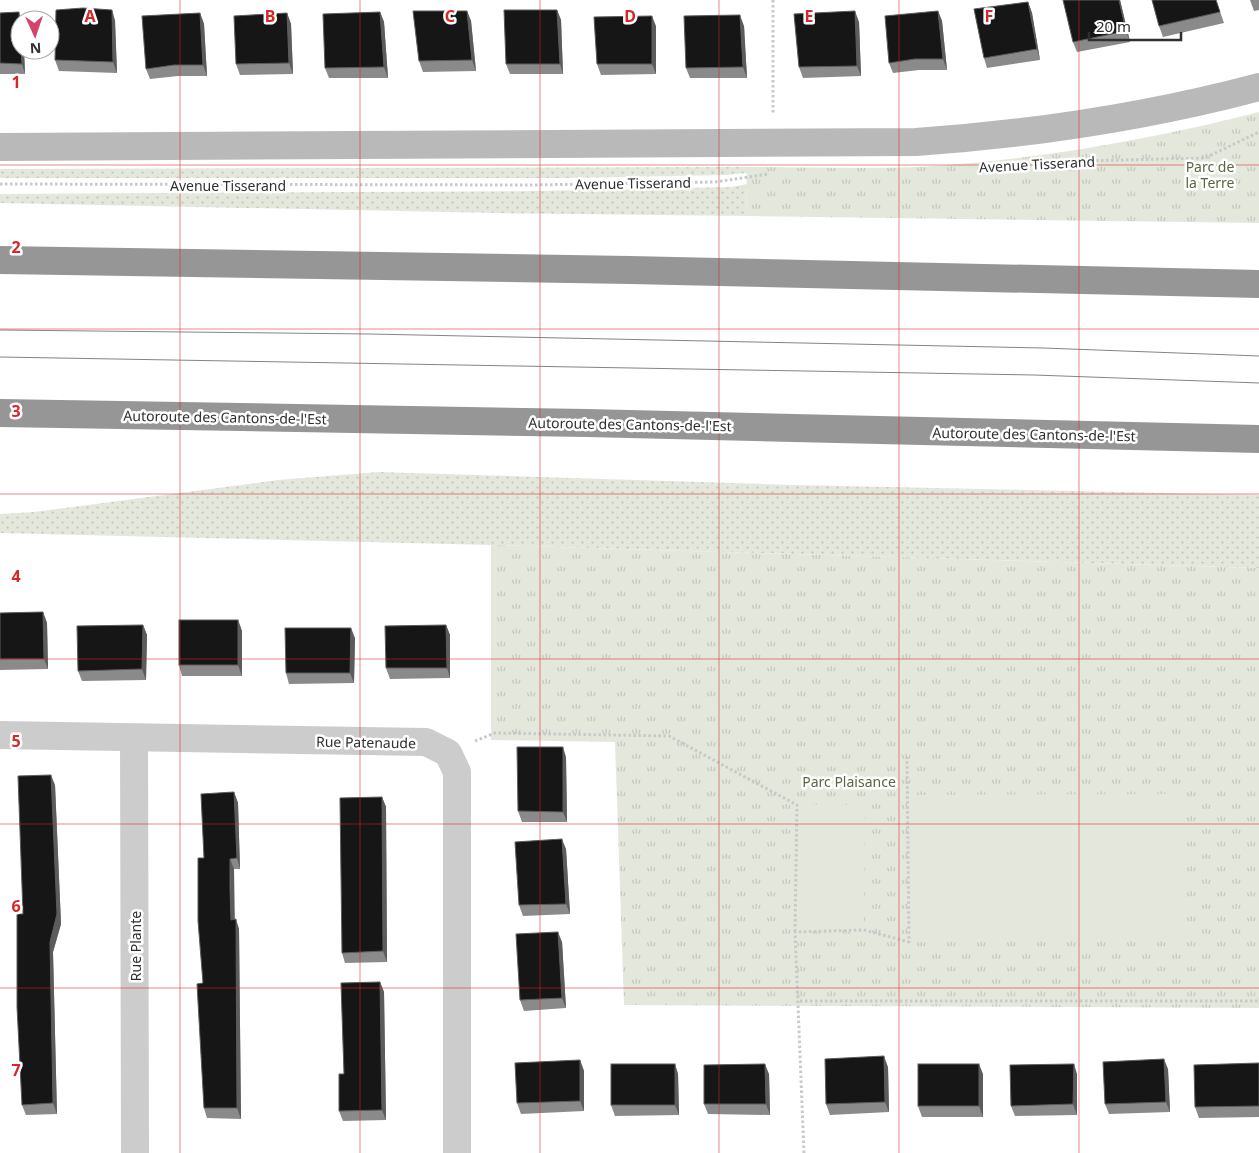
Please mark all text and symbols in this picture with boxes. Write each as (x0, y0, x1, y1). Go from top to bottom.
text: A (84, 5, 96, 27)
text: B (265, 5, 275, 27)
text: C (445, 5, 455, 27)
text: D (624, 5, 636, 27)
text: E (805, 5, 814, 27)
text: F (985, 5, 993, 27)
north arrow (10, 10, 60, 60)
scale bar (1089, 10, 1182, 42)
text: 20 m (1096, 16, 1131, 36)
text: N (30, 39, 42, 58)
text: 1 (11, 71, 21, 93)
street label: Avenue Tisserand (979, 151, 1095, 177)
park label: Parc de la Terre (1186, 157, 1235, 192)
street label: Avenue Tisserand (575, 172, 691, 194)
street label: Avenue Tisserand (170, 176, 286, 195)
text: 2 (11, 236, 21, 258)
text: 3 (11, 400, 21, 422)
street label: Autoroute des Cantons-de-l'Est (123, 406, 327, 428)
street label: Autoroute des Cantons-de-l'Est (528, 413, 732, 435)
street label: Autoroute des Cantons-de-l'Est (932, 423, 1136, 445)
text: 4 (11, 565, 21, 587)
text: 5 (11, 730, 21, 752)
street label: Rue Patenaude (316, 732, 416, 752)
park label: Parc Plaisance (802, 772, 896, 791)
text: 6 (11, 895, 21, 917)
street label: Rue Plante (126, 911, 145, 981)
text: 7 (11, 1059, 21, 1081)

